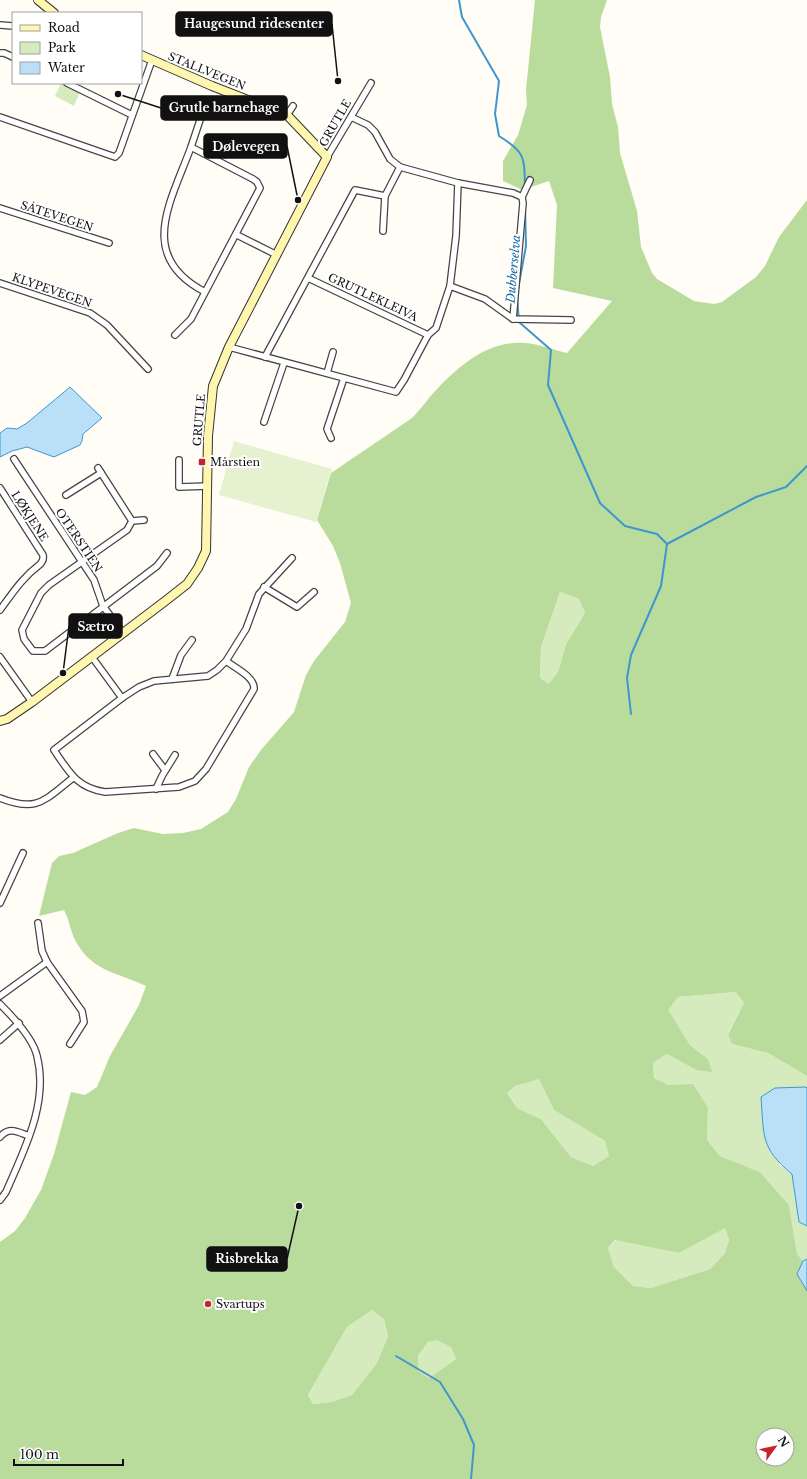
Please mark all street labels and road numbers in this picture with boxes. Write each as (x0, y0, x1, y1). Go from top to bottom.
street label: STALLVEGEN (166, 49, 248, 93)
street label: GRUTLE (316, 97, 354, 149)
street label: SÅTEVEGEN (19, 198, 95, 234)
street label: KLYPEVEGEN (10, 270, 94, 310)
street label: GRUTLEKLEIVA (326, 270, 421, 324)
street label: GRUTLE (190, 393, 208, 447)
street label: LØKJENE (9, 488, 51, 544)
street label: OTERSTIEN (52, 505, 106, 575)

